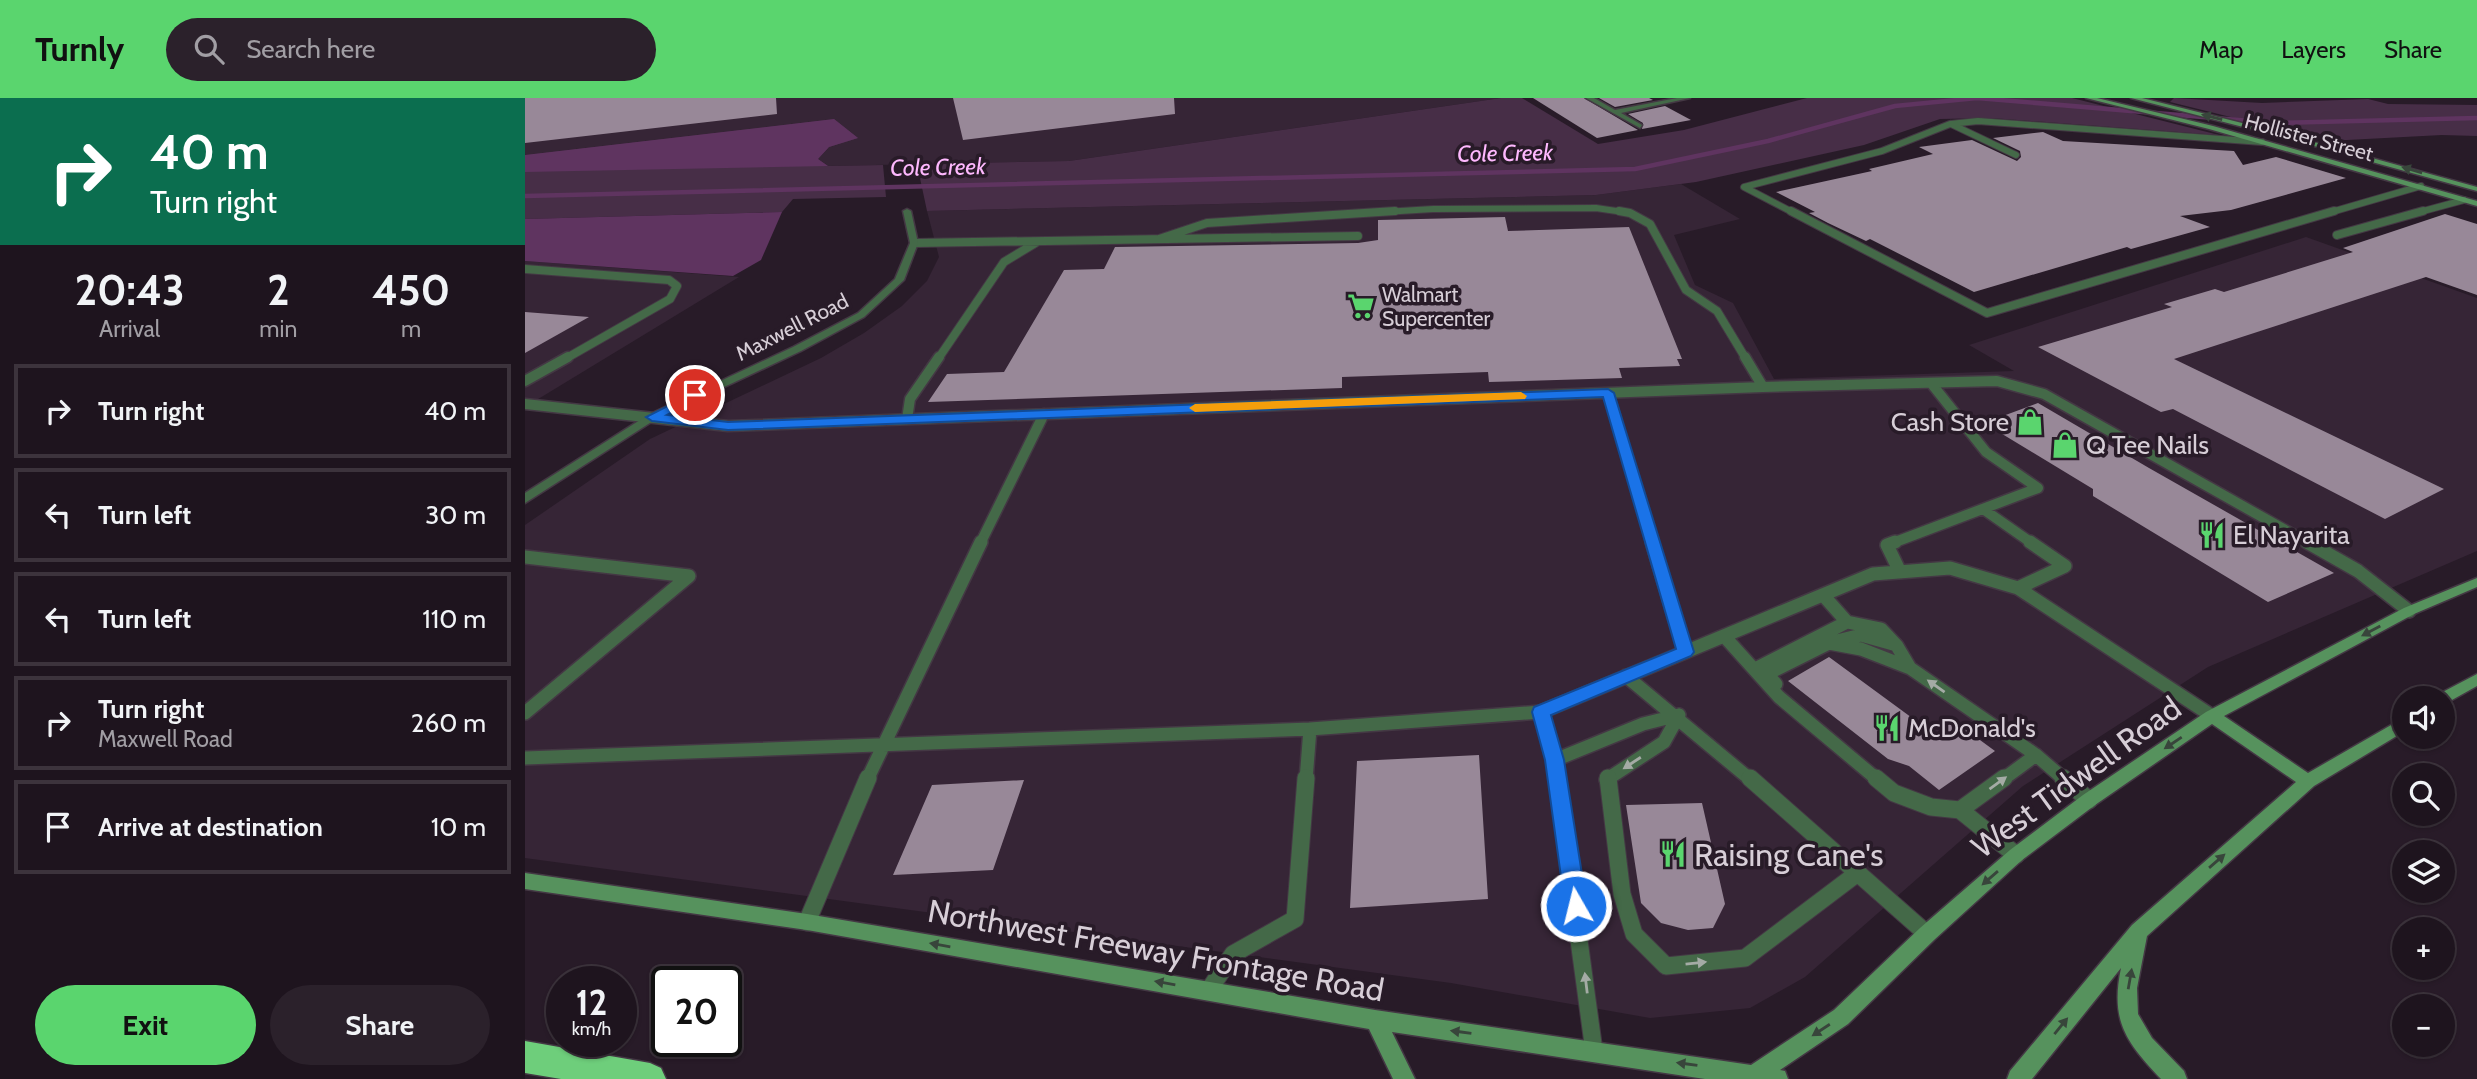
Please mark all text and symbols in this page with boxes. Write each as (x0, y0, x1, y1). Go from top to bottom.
search box (166, 18, 656, 81)
text: Turnly (35, 29, 124, 69)
icon: search (190, 30, 228, 68)
text: Search here (246, 33, 375, 65)
text: Map (2199, 35, 2243, 64)
text: Layers (2281, 35, 2346, 64)
text: Share (2384, 35, 2442, 64)
street label: Hollister Street (2242, 108, 2376, 166)
one-way arrow (2201, 111, 2223, 122)
text: 40 m (150, 122, 269, 181)
icon: right (35, 126, 126, 217)
water label: Cole Creek (1457, 138, 1554, 168)
water label: Cole Creek (890, 152, 987, 182)
one-way arrow (2400, 164, 2422, 175)
text: Turn right (150, 182, 277, 221)
text: 20:43 (75, 264, 185, 316)
text: 2 (267, 264, 289, 316)
text: 450 (372, 264, 450, 316)
place label: Walmart Supercenter (1382, 282, 1490, 331)
street label: Maxwell Road (732, 288, 852, 366)
supermarket icon: Walmart Supercenter (1346, 291, 1376, 321)
text: Arrival (99, 315, 160, 343)
text: min (259, 315, 297, 343)
text: m (401, 315, 421, 343)
pin (665, 365, 725, 425)
icon: arrive (676, 376, 714, 414)
icon: right (39, 392, 77, 430)
text: Turn right (98, 395, 204, 427)
text: 40 m (424, 395, 486, 427)
place label: Cash Store (1891, 406, 2009, 438)
shop icon: Cash Store (2015, 407, 2045, 437)
place label: Q Tee Nails (2086, 429, 2209, 461)
shop icon: Q Tee Nails (2050, 430, 2080, 460)
icon: left (39, 496, 77, 534)
text: Turn left (98, 499, 191, 531)
text: 30 m (425, 499, 486, 531)
place label: El Nayarita (2233, 519, 2350, 551)
restaurant icon: El Nayarita (2197, 520, 2227, 550)
icon: left (39, 600, 77, 638)
text: Turn left (98, 603, 191, 635)
text: 110 m (422, 603, 486, 635)
one-way arrow (2361, 626, 2381, 637)
one-way arrow (1927, 679, 1945, 693)
map controls (2392, 686, 2455, 1057)
button: sound (2392, 686, 2455, 749)
street label: West Tidwell Road (1964, 688, 2188, 866)
text: Turn right (98, 693, 204, 725)
icon: right (39, 704, 77, 742)
text: 260 m (411, 707, 486, 739)
place label: McDonald's (1908, 712, 2036, 744)
restaurant icon: McDonald's (1872, 713, 1902, 743)
text: Maxwell Road (98, 725, 233, 753)
one-way arrow (2163, 736, 2182, 749)
one-way arrow (1622, 756, 1642, 769)
button: search (2392, 763, 2455, 826)
one-way arrow (1989, 776, 2007, 790)
icon: arrive (39, 808, 77, 846)
text: Arrive at destination (98, 811, 323, 843)
text: 10 m (431, 811, 486, 843)
place label: Raising Cane's (1694, 835, 1884, 874)
restaurant icon: Raising Cane's (1658, 839, 1688, 869)
button: layers (2392, 840, 2455, 903)
one-way arrow (2208, 854, 2225, 870)
position arrow (1539, 869, 1613, 943)
one-way arrow (1981, 870, 1999, 886)
street label: Northwest Freeway Frontage Road (925, 891, 1387, 1009)
button: + (2392, 917, 2455, 980)
one-way arrow (929, 939, 951, 950)
one-way arrow (1685, 958, 1707, 969)
speed limit sign: 20 (651, 966, 742, 1057)
one-way arrow (2125, 968, 2136, 990)
one-way arrow (1580, 972, 1591, 994)
one-way arrow (1154, 977, 1176, 988)
text: 12 (576, 981, 607, 1024)
button: Exit (35, 985, 256, 1065)
button: Share (270, 985, 490, 1065)
button: − (2392, 994, 2455, 1057)
text: km/h (572, 1018, 611, 1040)
one-way arrow (2054, 1018, 2069, 1036)
one-way arrow (1812, 1023, 1830, 1037)
one-way arrow (1450, 1027, 1472, 1038)
one-way arrow (1676, 1058, 1698, 1069)

